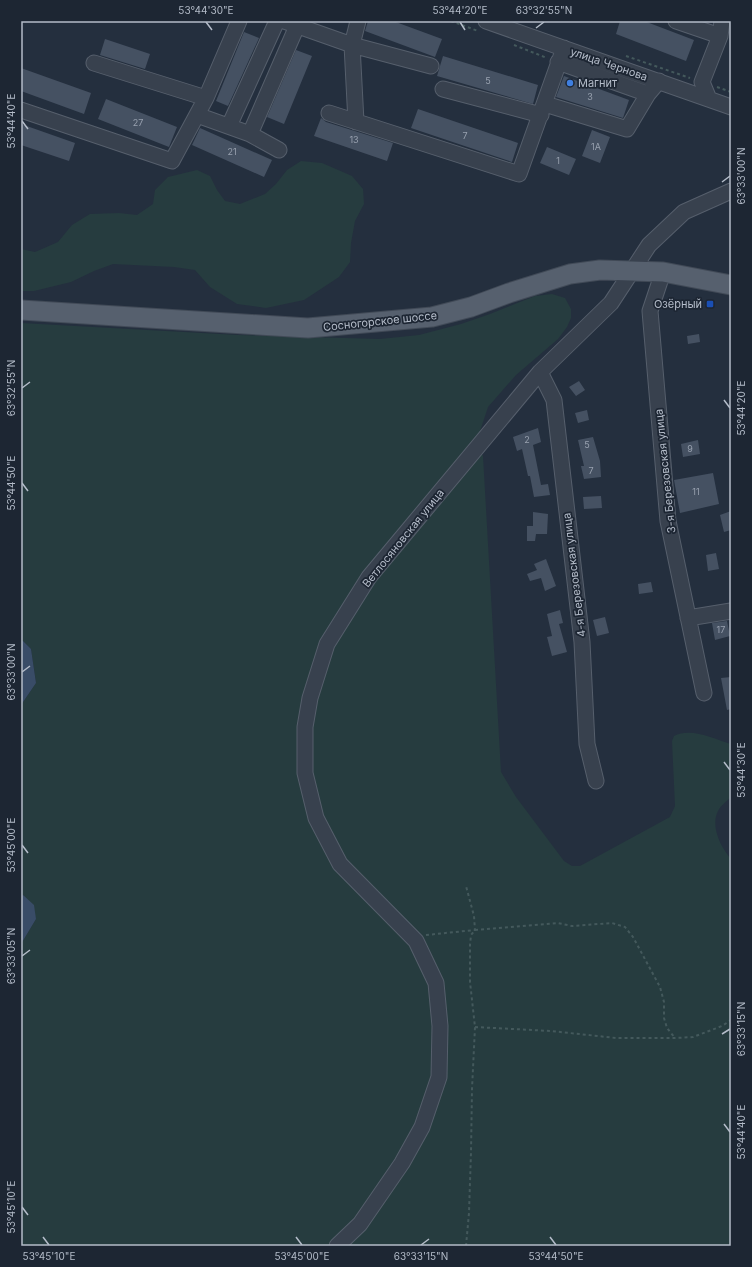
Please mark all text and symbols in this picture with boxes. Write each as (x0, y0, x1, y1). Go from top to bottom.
text: 53°44'30"E (178, 4, 234, 16)
text: 53°44'20"E (432, 4, 488, 16)
text: 63°32'55"N (516, 4, 572, 16)
street label: улица Чернова (569, 44, 649, 84)
house number: 5 (485, 75, 491, 86)
place label: Магнит (578, 76, 618, 90)
marker: Магнит (565, 78, 575, 88)
house number: 3 (587, 91, 593, 102)
text: 53°44'40"E (5, 94, 17, 148)
house number: 27 (133, 117, 143, 128)
house number: 7 (462, 130, 468, 141)
house number: 13 (349, 134, 359, 145)
house number: 1А (591, 141, 601, 152)
house number: 21 (227, 146, 237, 157)
text: 63°33'00"N (735, 148, 747, 204)
house number: 1 (556, 155, 560, 166)
place label: Озёрный (654, 297, 702, 311)
marker: Озёрный (705, 299, 715, 309)
street label: Сосногорское шоссе (322, 308, 438, 334)
text: 63°32'55"N (5, 360, 17, 416)
text: 53°44'20"E (735, 380, 747, 436)
street label: 3-я Березовская улица (652, 408, 678, 534)
house number: 2 (524, 434, 530, 445)
house number: 5 (584, 439, 590, 450)
house number: 9 (687, 443, 693, 454)
text: 53°44'50"E (5, 455, 17, 511)
house number: 7 (588, 465, 594, 476)
street label: Ветлосяновская улица (359, 486, 447, 590)
house number: 11 (692, 486, 700, 497)
street label: 4-я Березовская улица (559, 512, 589, 638)
house number: 17 (717, 624, 725, 635)
text: 63°33'00"N (5, 644, 17, 700)
text: 53°44'30"E (735, 742, 747, 798)
text: 53°45'00"E (5, 817, 17, 873)
text: 63°33'05"N (5, 928, 17, 984)
text: 63°33'15"N (735, 1002, 747, 1056)
text: 53°44'40"E (735, 1105, 747, 1159)
text: 53°45'10"E (5, 1181, 17, 1233)
text: 53°45'10"E (23, 1250, 75, 1262)
text: 53°45'00"E (274, 1250, 330, 1262)
text: 63°33'15"N (394, 1250, 448, 1262)
text: 53°44'50"E (528, 1250, 584, 1262)

